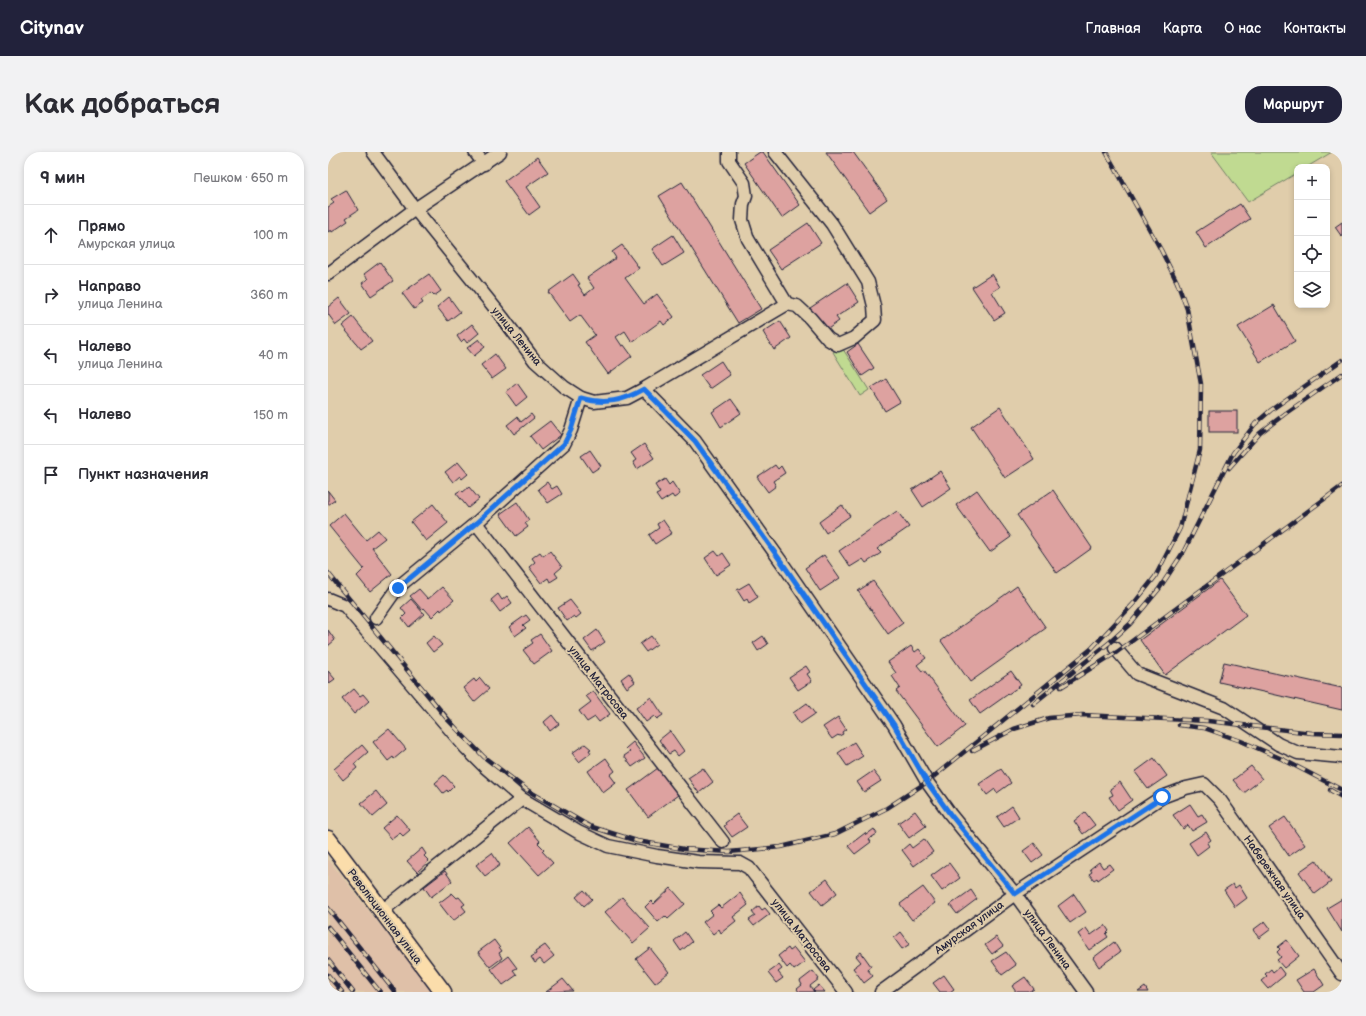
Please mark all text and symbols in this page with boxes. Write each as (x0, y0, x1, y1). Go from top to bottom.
text: Citynav (20, 17, 84, 40)
text: Главная (1086, 20, 1141, 37)
text: Карта (1163, 20, 1202, 37)
text: О нас (1224, 20, 1261, 37)
text: Контакты (1283, 20, 1346, 37)
button: Маршрут (1245, 86, 1342, 123)
text: Как добраться (24, 88, 221, 121)
map controls (1294, 164, 1330, 308)
button: + (1294, 164, 1330, 200)
text: 9 мин (40, 168, 85, 188)
text: Пешком · 650 m (193, 170, 288, 186)
button: − (1294, 200, 1330, 236)
text: Прямо (78, 217, 125, 236)
icon: ahead (40, 224, 62, 246)
text: 100 m (253, 227, 288, 243)
text: Амурская улица (78, 236, 175, 252)
button: locate (1294, 236, 1330, 272)
button: layers (1294, 272, 1330, 308)
text: Направо (78, 277, 141, 296)
icon: right (40, 284, 62, 306)
text: 360 m (250, 287, 288, 303)
text: улица Ленина (78, 296, 163, 312)
street label: улица Ленина (489, 304, 545, 369)
text: Налево (78, 337, 131, 356)
icon: left (40, 344, 62, 366)
text: 40 m (258, 347, 288, 363)
text: улица Ленина (78, 356, 163, 372)
icon: left (40, 404, 62, 426)
text: Налево (78, 405, 131, 424)
text: 150 m (254, 407, 288, 423)
icon: arrive (40, 464, 62, 486)
text: Пункт назначения (78, 465, 209, 484)
route end (389, 579, 407, 597)
street label: улица Матросова (566, 643, 632, 722)
route start (1153, 788, 1171, 806)
street label: Набережная улица (1241, 833, 1309, 922)
street label: Революционная улица (345, 866, 425, 967)
street label: улица Матросова (769, 896, 835, 975)
street label: Амурская улица (931, 898, 1007, 957)
street label: улица Ленина (1021, 907, 1074, 972)

